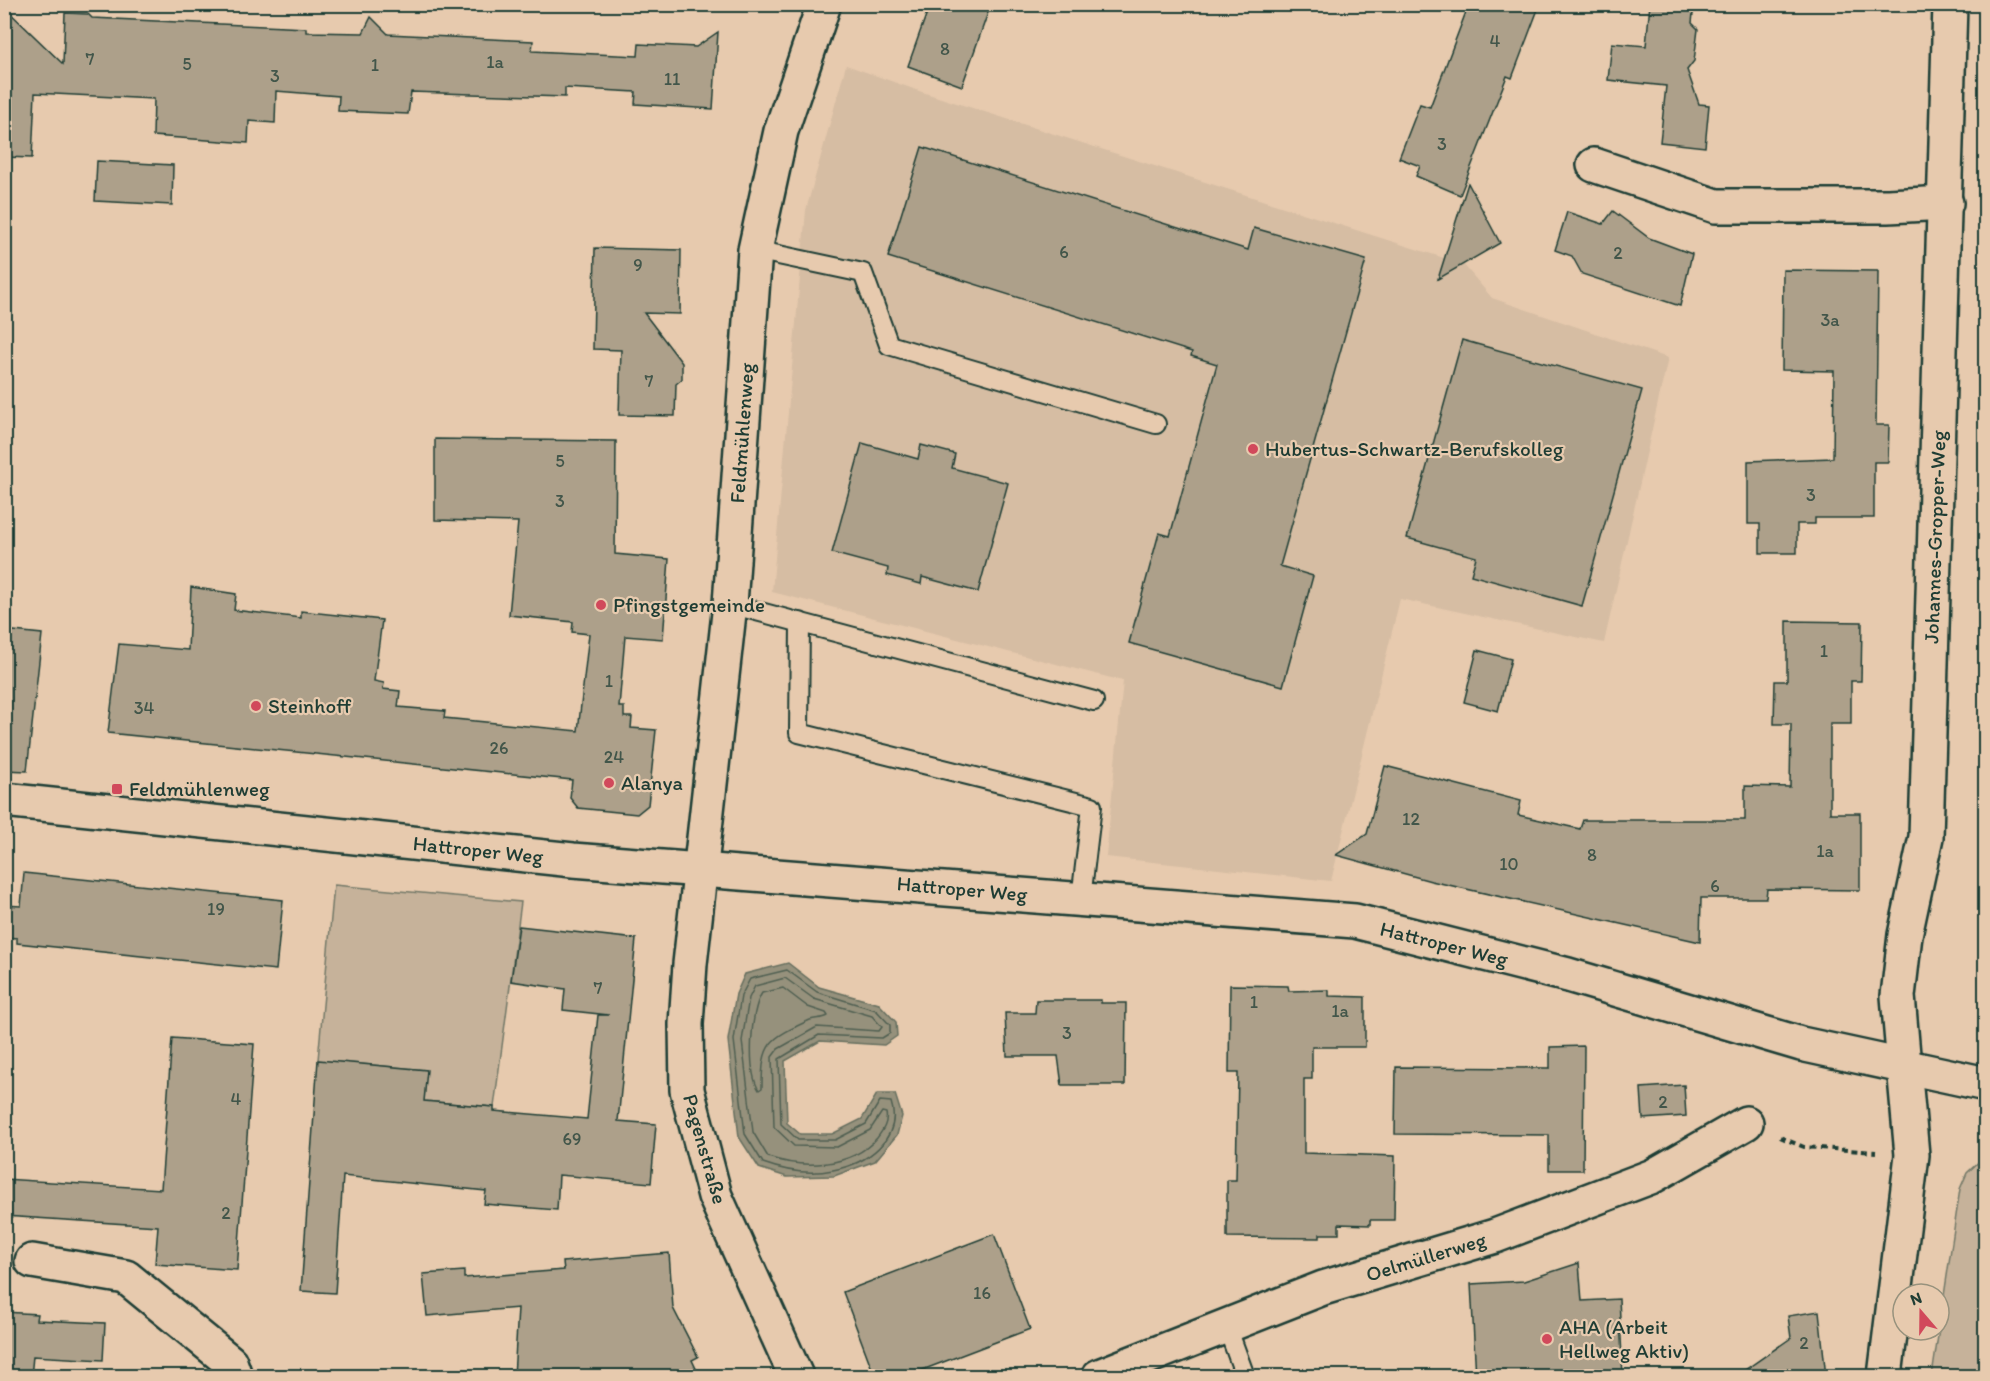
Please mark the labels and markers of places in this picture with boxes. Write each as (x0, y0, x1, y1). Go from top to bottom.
place label: Hubertus-Schwartz-Berufskolleg (1265, 436, 1564, 461)
marker: Hubertus-Schwartz-Berufskolleg (1246, 442, 1260, 456)
place label: Pfingstgemeinde (613, 592, 765, 617)
marker: Pfingstgemeinde (594, 598, 608, 612)
place label: Steinhoff (268, 693, 352, 718)
marker: Steinhoff (249, 699, 263, 713)
place label: Alanya (621, 770, 683, 795)
place label: Feldmühlenweg (129, 776, 270, 801)
marker: Alanya (602, 776, 616, 790)
marker: Feldmühlenweg (110, 782, 124, 796)
place label: AHA (Arbeit Hellweg Aktiv) (1559, 1314, 1689, 1363)
marker: AHA (Arbeit Hellweg Aktiv) (1540, 1332, 1554, 1346)

